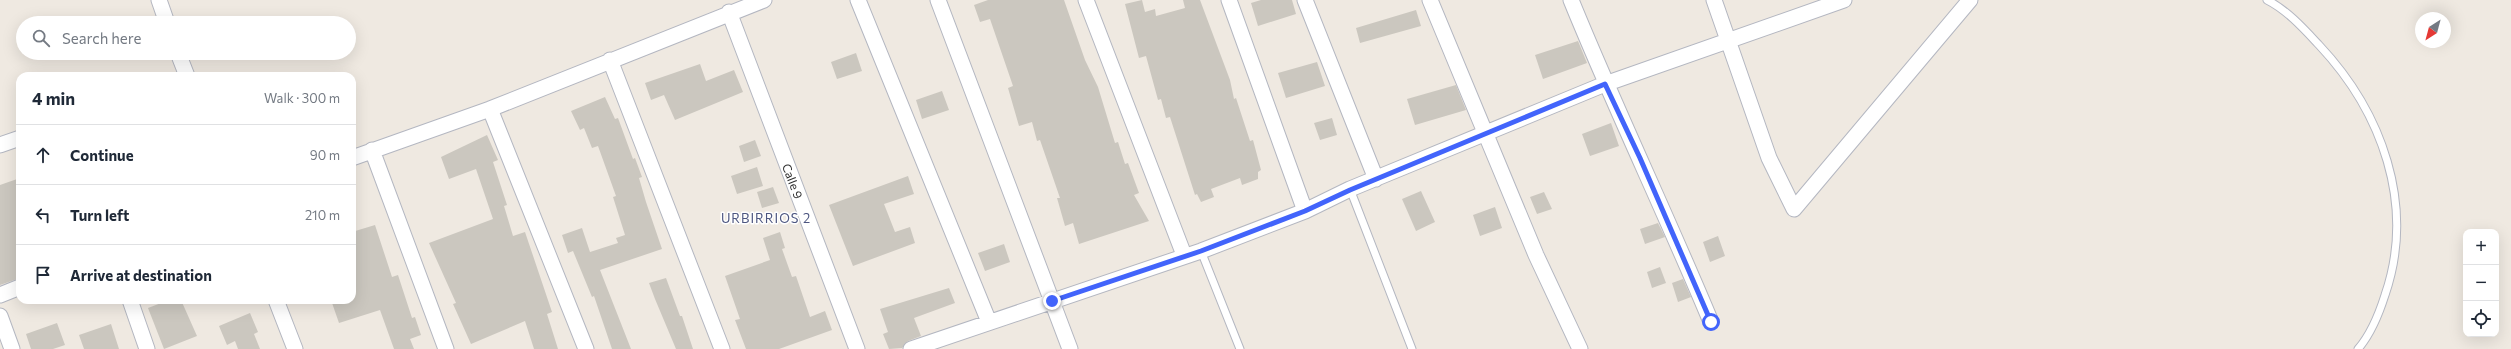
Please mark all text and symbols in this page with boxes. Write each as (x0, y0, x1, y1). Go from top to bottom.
north arrow (2415, 12, 2451, 48)
search box (16, 16, 356, 60)
icon: search (30, 27, 52, 49)
text: Search here (62, 29, 141, 47)
text: 4 min (32, 88, 75, 109)
text: Walk · 300 m (264, 90, 340, 106)
icon: ahead (32, 144, 54, 166)
text: Continue (70, 146, 134, 164)
text: 90 m (310, 147, 340, 163)
street label: Calle 9 (780, 161, 806, 201)
icon: left (32, 204, 54, 226)
text: Turn left (70, 206, 129, 224)
text: 210 m (305, 207, 340, 223)
district label: URBIRRIOS 2 (721, 210, 811, 226)
map controls (2463, 229, 2499, 337)
button: + (2463, 229, 2499, 265)
icon: arrive (32, 264, 54, 286)
button: − (2463, 265, 2499, 301)
text: Arrive at destination (70, 266, 212, 284)
route end (1043, 292, 1061, 310)
button: locate (2463, 301, 2499, 337)
route start (1702, 313, 1720, 331)

